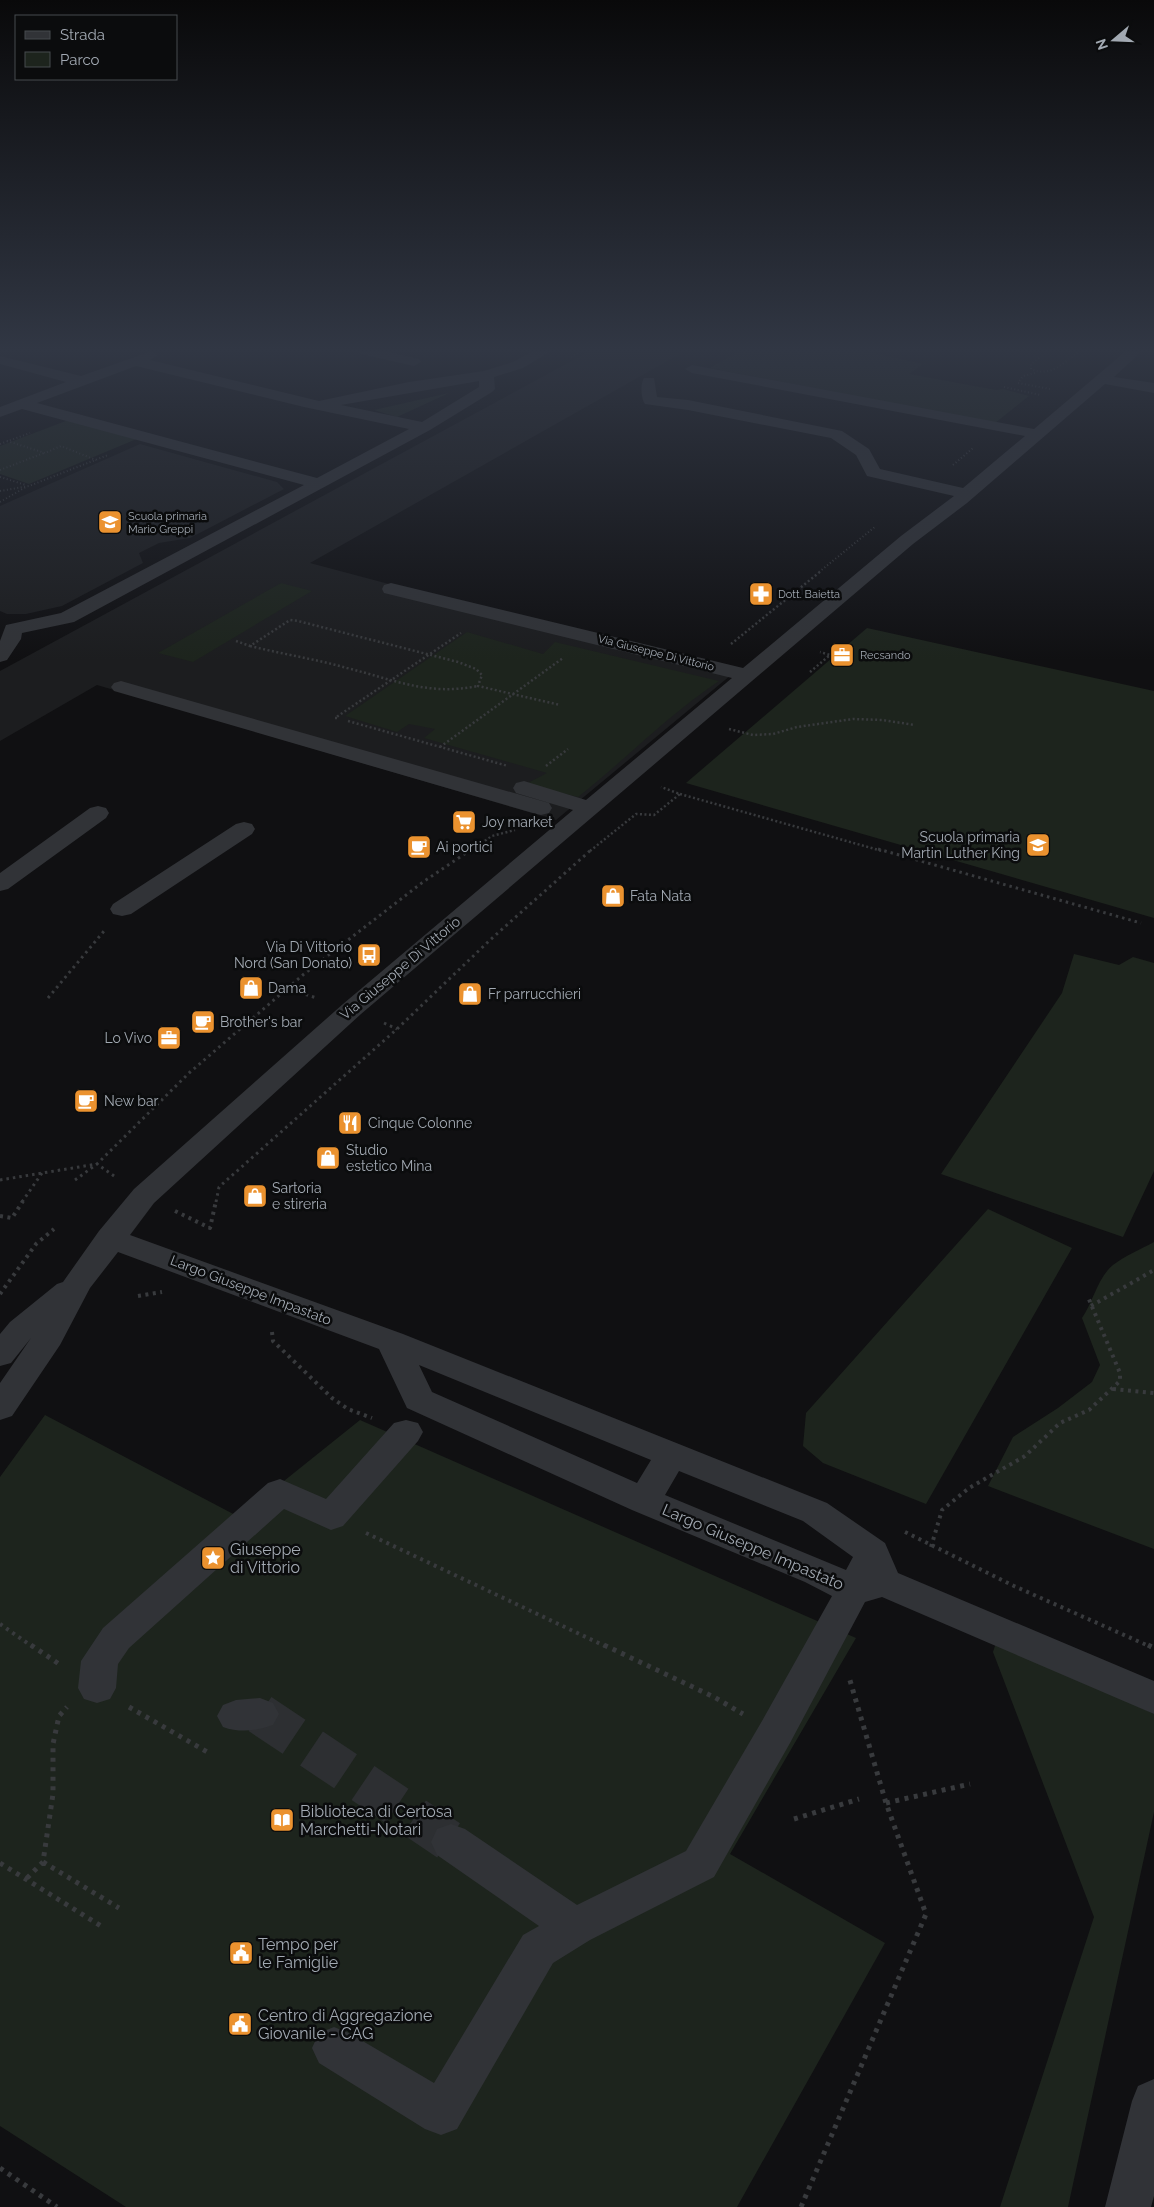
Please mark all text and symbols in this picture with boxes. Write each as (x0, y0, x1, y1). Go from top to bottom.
legend (15, 15, 178, 80)
north arrow (1089, 15, 1139, 65)
text: Strada (60, 26, 105, 44)
text: N (1092, 37, 1111, 52)
text: Parco (60, 51, 100, 69)
school or university icon: Scuola primaria Mario Greppi (97, 509, 123, 535)
place label: Scuola primaria Mario Greppi (128, 510, 207, 536)
pharmacy icon: Dott. Baietta (748, 581, 774, 607)
place label: Dott. Baietta (778, 588, 840, 601)
street label: Via Giuseppe Di Vittorio (597, 632, 716, 674)
office icon: Recsando (829, 642, 855, 668)
place label: Recsando (860, 649, 911, 662)
supermarket icon: Joy market (451, 809, 477, 835)
place label: Joy market (482, 814, 553, 830)
place label: Scuola primaria Martin Luther King (901, 829, 1020, 861)
school or university icon: Scuola primaria Martin Luther King (1025, 832, 1051, 858)
cafe icon: Ai portici (406, 834, 432, 860)
place label: Ai portici (436, 839, 492, 855)
shop icon: Fata Nata (600, 883, 626, 909)
place label: Fata Nata (630, 888, 691, 904)
street label: Via Giuseppe Di Vittorio (337, 913, 463, 1023)
place label: Via Di Vittorio Nord (San Donato) (234, 939, 352, 971)
bus stop icon: Via Di Vittorio Nord (San Donato) (356, 942, 382, 968)
shop icon: Dama (238, 975, 264, 1001)
place label: Dama (268, 980, 306, 996)
shop icon: Fr parrucchieri (457, 981, 483, 1007)
place label: Fr parrucchieri (488, 986, 581, 1002)
cafe icon: Brother's bar (190, 1009, 216, 1035)
place label: Brother's bar (220, 1014, 302, 1030)
office icon: Lo Vivo (156, 1025, 182, 1051)
place label: Lo Vivo (104, 1030, 152, 1046)
cafe icon: New bar (73, 1088, 99, 1114)
place label: New bar (104, 1093, 159, 1109)
restaurant icon: Cinque Colonne (337, 1110, 363, 1136)
place label: Cinque Colonne (368, 1115, 472, 1131)
place label: Studio estetico Mina (346, 1142, 432, 1174)
shop icon: Studio estetico Mina (315, 1145, 341, 1171)
place label: Sartoria e stireria (272, 1180, 327, 1212)
shop icon: Sartoria e stireria (242, 1183, 268, 1209)
street label: Largo Giuseppe Impastato (168, 1252, 334, 1328)
street label: Largo Giuseppe Impastato (659, 1500, 847, 1594)
place label: Giuseppe di Vittorio (230, 1540, 301, 1577)
place icon: Giuseppe di Vittorio (200, 1545, 226, 1571)
place label: Biblioteca di Certosa Marchetti-Notari (300, 1802, 452, 1839)
library icon: Biblioteca di Certosa Marchetti-Notari (269, 1807, 295, 1833)
place label: Tempo per le Famiglie (258, 1935, 339, 1972)
public building icon: Tempo per le Famiglie (228, 1940, 254, 1966)
place label: Centro di Aggregazione Giovanile - CAG (258, 2006, 432, 2043)
public building icon: Centro di Aggregazione Giovanile - CAG (227, 2011, 253, 2037)

